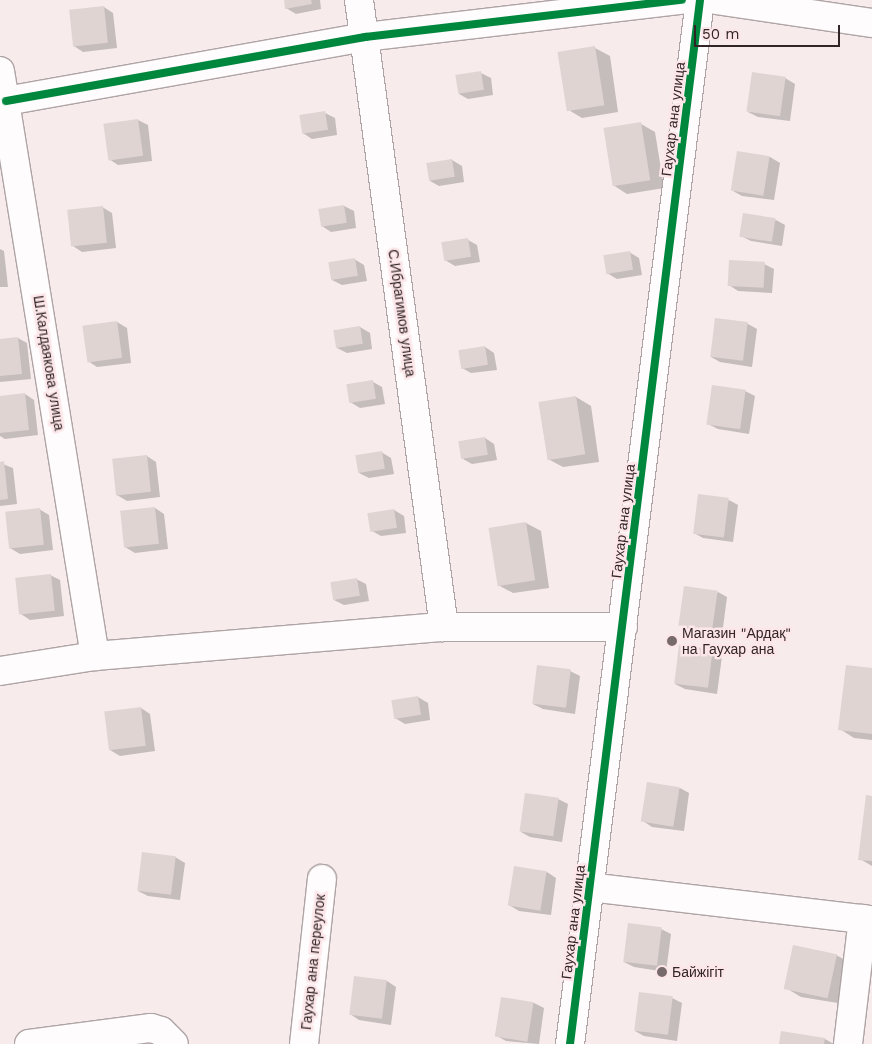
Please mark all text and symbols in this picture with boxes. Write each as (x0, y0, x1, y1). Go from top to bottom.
scale bar (697, 15, 843, 47)
text: 50 m (702, 25, 739, 43)
street label: Гаухар ана улица (658, 61, 688, 177)
street label: С.Ибрагимов улица (385, 248, 419, 378)
street label: Ш.Калдаякова улица (30, 294, 68, 432)
street label: Гаухар ана улица (608, 463, 638, 579)
place label: Магазин "Ардақ" на Гаухар ана (682, 625, 791, 658)
marker: Магазин "Ардақ" на Гаухар ана (666, 635, 678, 647)
street label: Гаухар ана улица (558, 864, 588, 980)
street label: Гаухар ана переулок (298, 893, 328, 1031)
place label: Байжігіт (672, 964, 724, 980)
marker: Байжігіт (656, 966, 668, 978)

